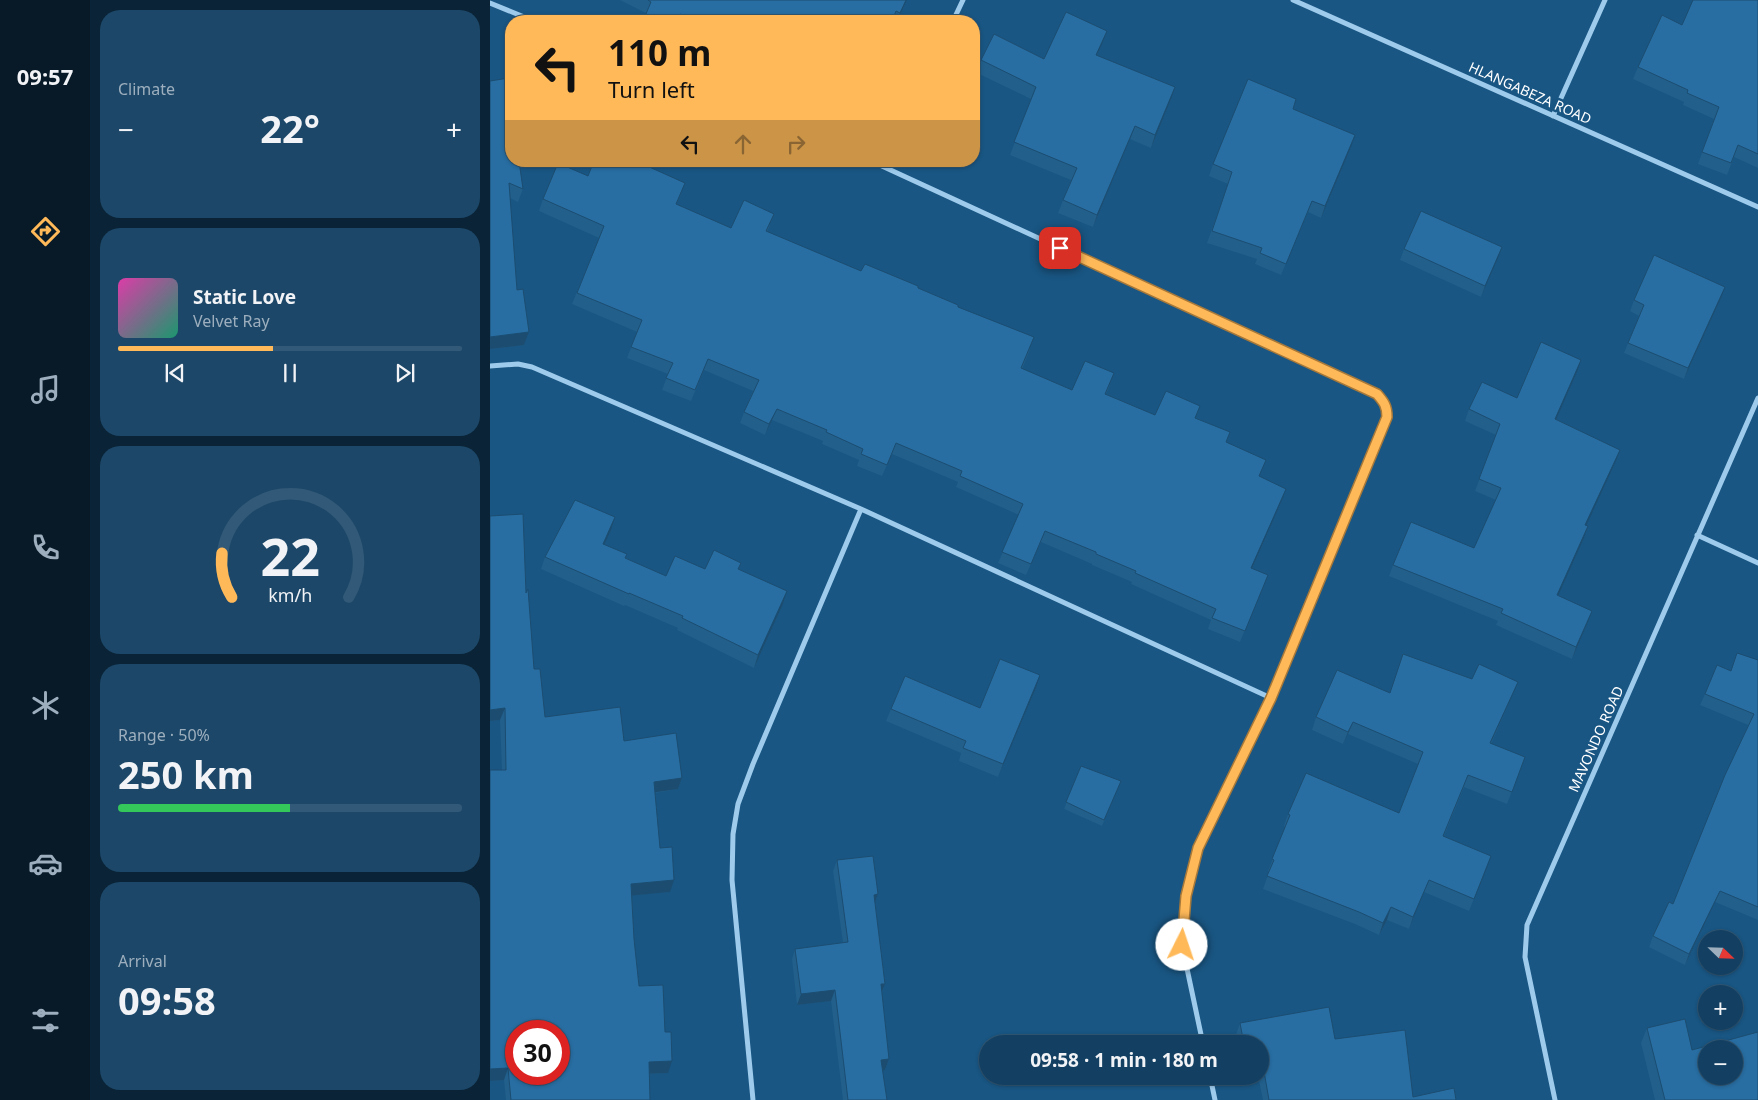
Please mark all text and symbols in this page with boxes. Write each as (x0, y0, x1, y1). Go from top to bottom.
text: 110 m (608, 29, 711, 76)
icon: left (525, 35, 590, 100)
street label: HLANGABEZA ROAD (1466, 57, 1595, 128)
text: 09:57 (17, 61, 73, 91)
text: Turn left (608, 74, 695, 104)
text: Climate (118, 78, 175, 100)
text: 22° (260, 102, 320, 154)
text: − (118, 110, 134, 148)
text: + (446, 110, 462, 148)
icon: left (676, 130, 704, 158)
icon: ahead (729, 130, 757, 158)
icon: right (782, 130, 810, 158)
icon: directions (28, 214, 63, 249)
pin (1039, 227, 1081, 269)
icon: arrive (1046, 234, 1074, 262)
text: Static Love (193, 284, 296, 310)
text: Velvet Ray (193, 310, 270, 332)
icon: previous (161, 359, 189, 387)
icon: pause (276, 359, 304, 387)
icon: next (391, 359, 419, 387)
icon: music (28, 372, 63, 407)
text: 22 (260, 520, 320, 591)
icon: phone (28, 530, 63, 565)
text: km/h (268, 583, 312, 607)
street label: MAVONDO ROAD (1564, 683, 1627, 795)
icon: climate (28, 688, 63, 723)
text: Range · 50% (118, 724, 210, 746)
text: 250 km (118, 748, 254, 800)
icon: car (28, 846, 63, 881)
position arrow (1155, 918, 1207, 970)
north arrow (1698, 930, 1742, 975)
map controls (1698, 930, 1743, 1085)
text: Arrival (118, 950, 167, 972)
text: 09:58 (118, 974, 216, 1026)
button: + (1698, 985, 1743, 1030)
icon: filters (28, 1003, 63, 1038)
speed limit sign: 30 (505, 1020, 570, 1085)
button: − (1698, 1040, 1743, 1085)
text: 09:58 · 1 min · 180 m (1030, 1047, 1218, 1073)

